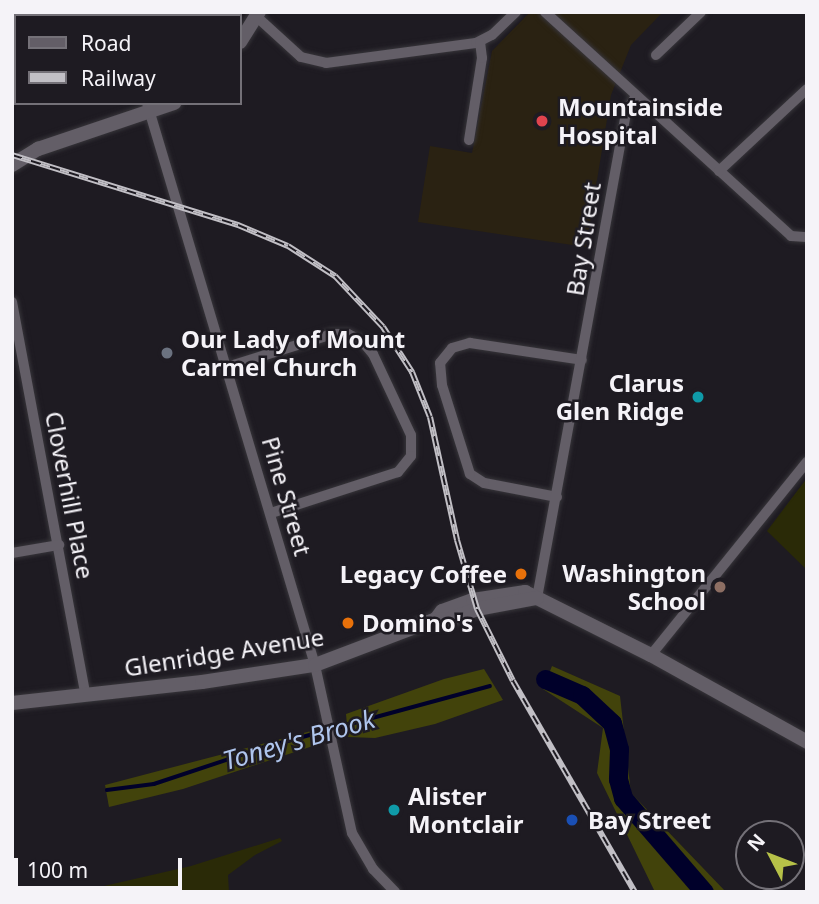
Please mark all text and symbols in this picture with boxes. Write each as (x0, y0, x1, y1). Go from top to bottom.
legend (14, 14, 242, 105)
text: Road (81, 29, 131, 57)
text: Railway (81, 64, 156, 92)
place label: Mountainside Hospital (558, 93, 723, 149)
marker: Mountainside Hospital (532, 111, 552, 131)
street label: Bay Street (560, 180, 606, 298)
place label: Our Lady of Mount Carmel Church (181, 325, 405, 381)
marker: Our Lady of Mount Carmel Church (159, 345, 175, 361)
place label: Clarus Glen Ridge (556, 369, 684, 425)
marker: Clarus Glen Ridge (690, 389, 706, 405)
street label: Cloverhill Place (40, 409, 100, 581)
street label: Pine Street (256, 433, 318, 559)
place label: Washington School (562, 559, 706, 615)
place label: Legacy Coffee (340, 560, 507, 588)
marker: Legacy Coffee (513, 566, 529, 582)
marker: Washington School (712, 579, 728, 595)
place label: Domino's (362, 609, 473, 637)
marker: Domino's (340, 615, 356, 631)
street label: Glenridge Avenue (122, 622, 326, 682)
water label: Toney's Brook (219, 703, 379, 777)
place label: Alister Montclair (408, 782, 523, 838)
marker: Alister Montclair (386, 802, 402, 818)
place label: Bay Street (588, 806, 711, 834)
marker: Bay Street (562, 810, 582, 830)
north arrow (735, 820, 805, 890)
text: N (741, 828, 771, 857)
scale bar (18, 844, 186, 888)
text: 100 m (27, 856, 88, 884)

